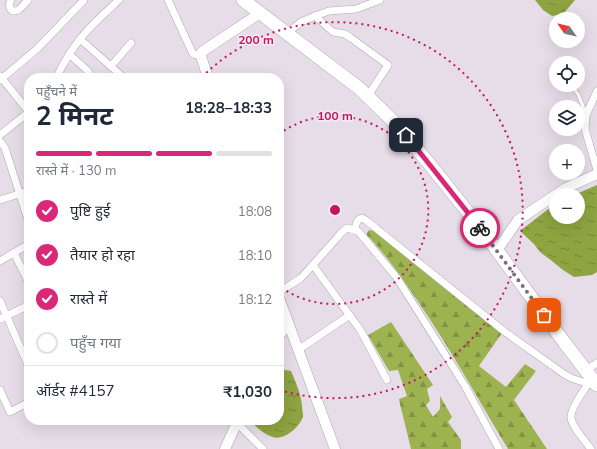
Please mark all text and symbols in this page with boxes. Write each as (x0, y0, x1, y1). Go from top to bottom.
north arrow (549, 12, 585, 48)
map controls (549, 12, 585, 224)
text: 200 m (238, 32, 274, 47)
button: locate (549, 56, 585, 92)
text: पहुँचने में (36, 83, 77, 99)
text: 18:28–18:33 (185, 98, 272, 117)
text: 2 मिनट (36, 99, 113, 132)
button: layers (549, 100, 585, 136)
text: 100 m (317, 108, 353, 123)
pin (389, 118, 423, 152)
icon: home (395, 124, 417, 146)
button: + (549, 144, 585, 180)
text: रास्ते में · 130 m (36, 162, 116, 178)
button: − (549, 188, 585, 224)
icon: check (36, 200, 58, 222)
text: पुष्टि हुई (70, 201, 110, 220)
text: 18:08 (238, 203, 272, 219)
centre of rings (328, 203, 342, 217)
courier (460, 208, 500, 248)
icon: bike (469, 217, 491, 239)
icon: check (36, 244, 58, 266)
text: तैयार हो रहा (70, 245, 135, 264)
text: 18:10 (238, 247, 272, 263)
icon: check (36, 288, 58, 310)
text: रास्ते में (70, 289, 107, 308)
text: 18:12 (238, 291, 272, 307)
pin (527, 298, 561, 332)
icon: bag (533, 304, 555, 326)
text: पहुँच गया (70, 333, 121, 352)
text: ऑर्डर #4157 (36, 381, 114, 400)
text: ₹1,030 (223, 382, 272, 401)

